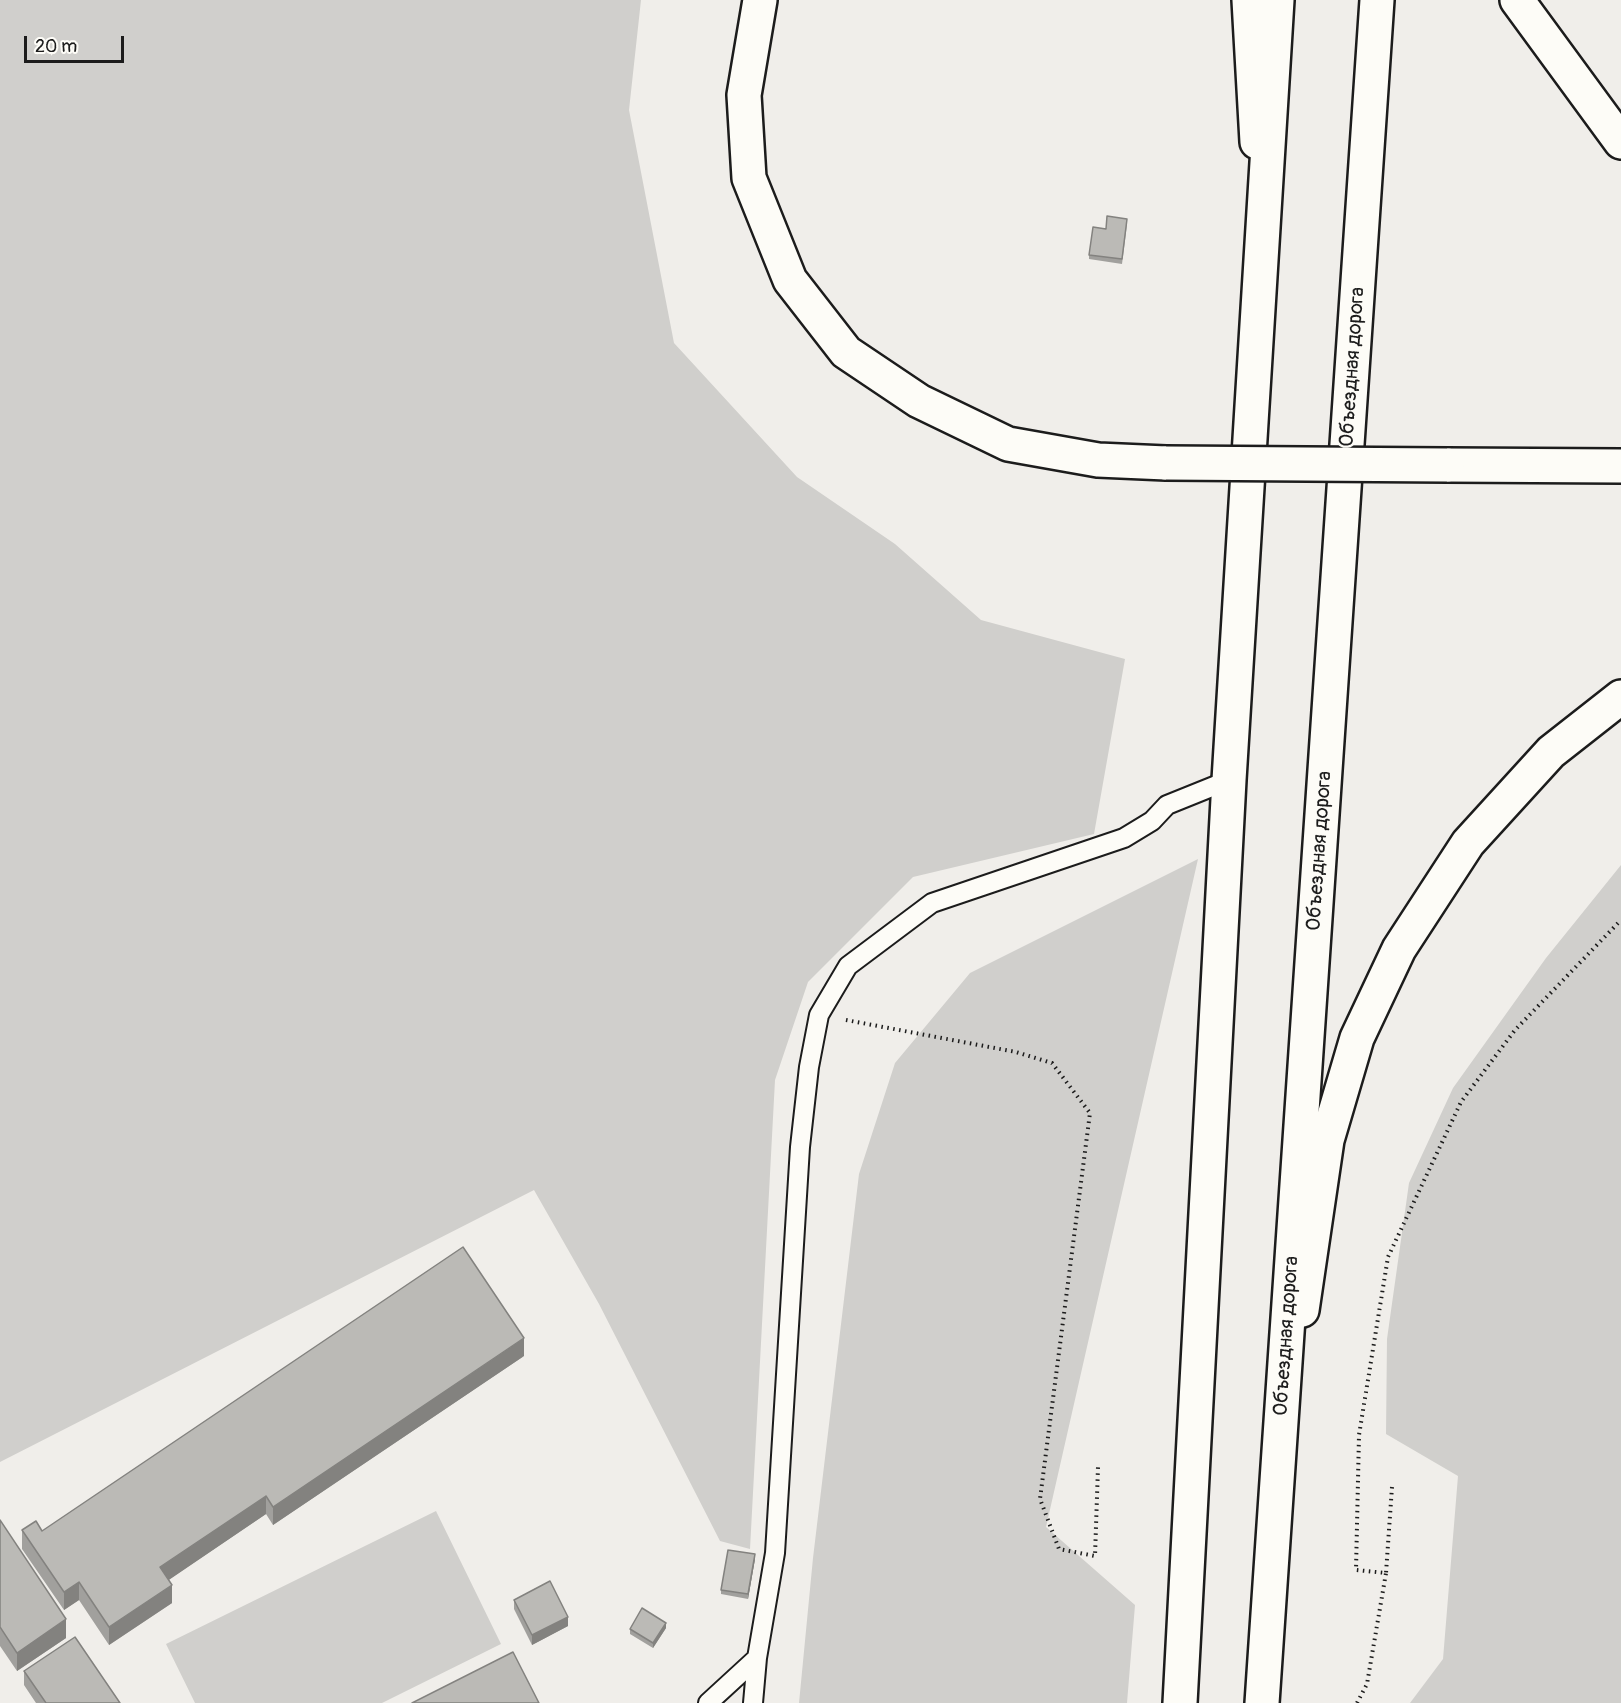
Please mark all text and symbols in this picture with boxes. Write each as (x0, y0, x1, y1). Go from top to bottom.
scale bar (27, 24, 128, 62)
text: 20 m (35, 35, 77, 58)
street label: Объездная дорога (1335, 286, 1371, 448)
street label: Объездная дорога (1302, 770, 1338, 932)
street label: Объездная дорога (1269, 1255, 1305, 1417)

